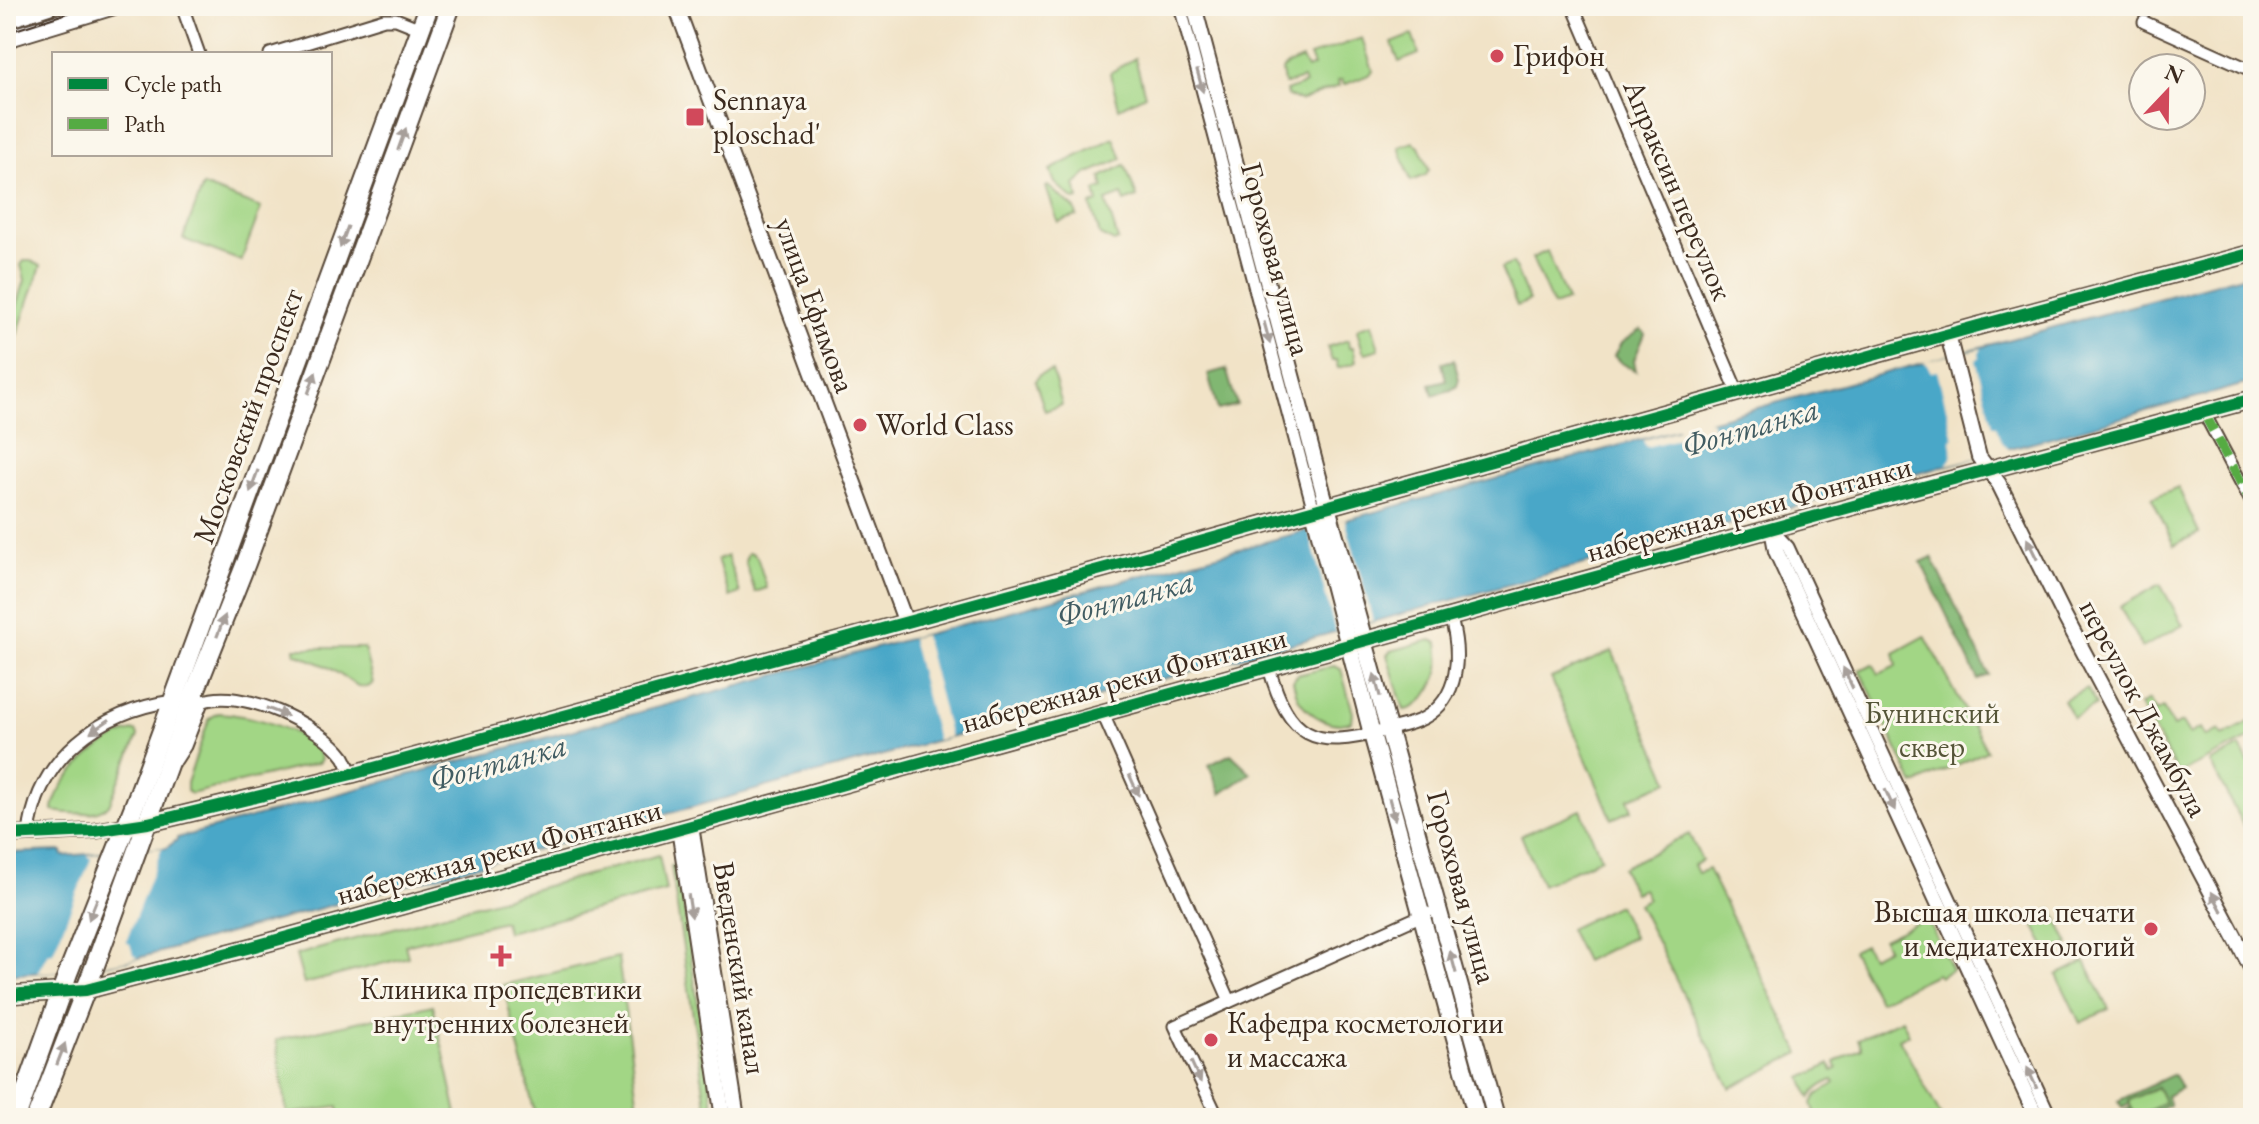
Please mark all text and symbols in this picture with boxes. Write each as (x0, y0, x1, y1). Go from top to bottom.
place label: Грифон (1513, 36, 1605, 75)
marker: Грифон (1488, 47, 1506, 65)
legend (52, 52, 332, 156)
north arrow (2127, 52, 2207, 132)
text: N (2161, 57, 2188, 91)
text: Cycle path (124, 68, 222, 99)
one-way arrow (1195, 69, 1207, 94)
street label: Апраксин переулок (1614, 73, 1742, 306)
place label: Sennaya ploschad' (713, 80, 821, 153)
marker: Sennaya ploschad' (684, 106, 706, 128)
text: Path (124, 108, 166, 139)
one-way arrow (396, 127, 409, 151)
street label: Гороховая улица (1232, 158, 1321, 360)
street label: улица Ефимова (766, 212, 865, 398)
one-way arrow (337, 225, 350, 249)
street label: Московский проспект (183, 283, 312, 549)
one-way arrow (1261, 321, 1274, 345)
one-way arrow (306, 371, 319, 395)
water label: Фонтанка (1677, 387, 1823, 467)
place label: World Class (876, 405, 1014, 444)
marker: World Class (851, 416, 869, 434)
street label: набережная реки Фонтанки (1582, 446, 1916, 571)
one-way arrow (247, 469, 260, 493)
one-way arrow (2025, 538, 2039, 561)
water label: Фонтанка (1052, 560, 1198, 636)
street label: переулок Джамбула (2071, 592, 2218, 823)
one-way arrow (215, 614, 228, 638)
street label: набережная реки Фонтанки (957, 617, 1291, 742)
one-way arrow (1841, 666, 1855, 689)
one-way arrow (1371, 673, 1383, 698)
park label: Бунинский сквер (1864, 693, 2000, 766)
one-way arrow (265, 706, 289, 719)
one-way arrow (89, 718, 110, 733)
water label: Фонтанка (425, 724, 571, 800)
one-way arrow (1127, 773, 1141, 797)
street label: Гороховая улица (1418, 786, 1507, 988)
one-way arrow (1883, 788, 1896, 812)
street label: набережная реки Фонтанки (332, 789, 666, 914)
one-way arrow (1387, 797, 1399, 822)
street label: Введенский канал (704, 859, 777, 1077)
one-way arrow (2210, 891, 2223, 914)
place label: Высшая школа печати и медиатехнологий (1874, 892, 2135, 965)
one-way arrow (684, 894, 697, 919)
one-way arrow (86, 897, 99, 921)
marker: Высшая школа печати и медиатехнологий (2142, 920, 2160, 938)
marker: Клиника пропедевтики внутренних болезней (490, 945, 512, 967)
one-way arrow (1446, 949, 1459, 973)
place label: Клиника пропедевтики внутренних болезней (360, 969, 642, 1042)
place label: Кафедра косметологии и массажа (1227, 1003, 1504, 1076)
marker: Кафедра косметологии и массажа (1202, 1031, 1220, 1049)
one-way arrow (55, 1042, 68, 1066)
one-way arrow (1189, 1060, 1203, 1084)
one-way arrow (2025, 1066, 2039, 1090)

